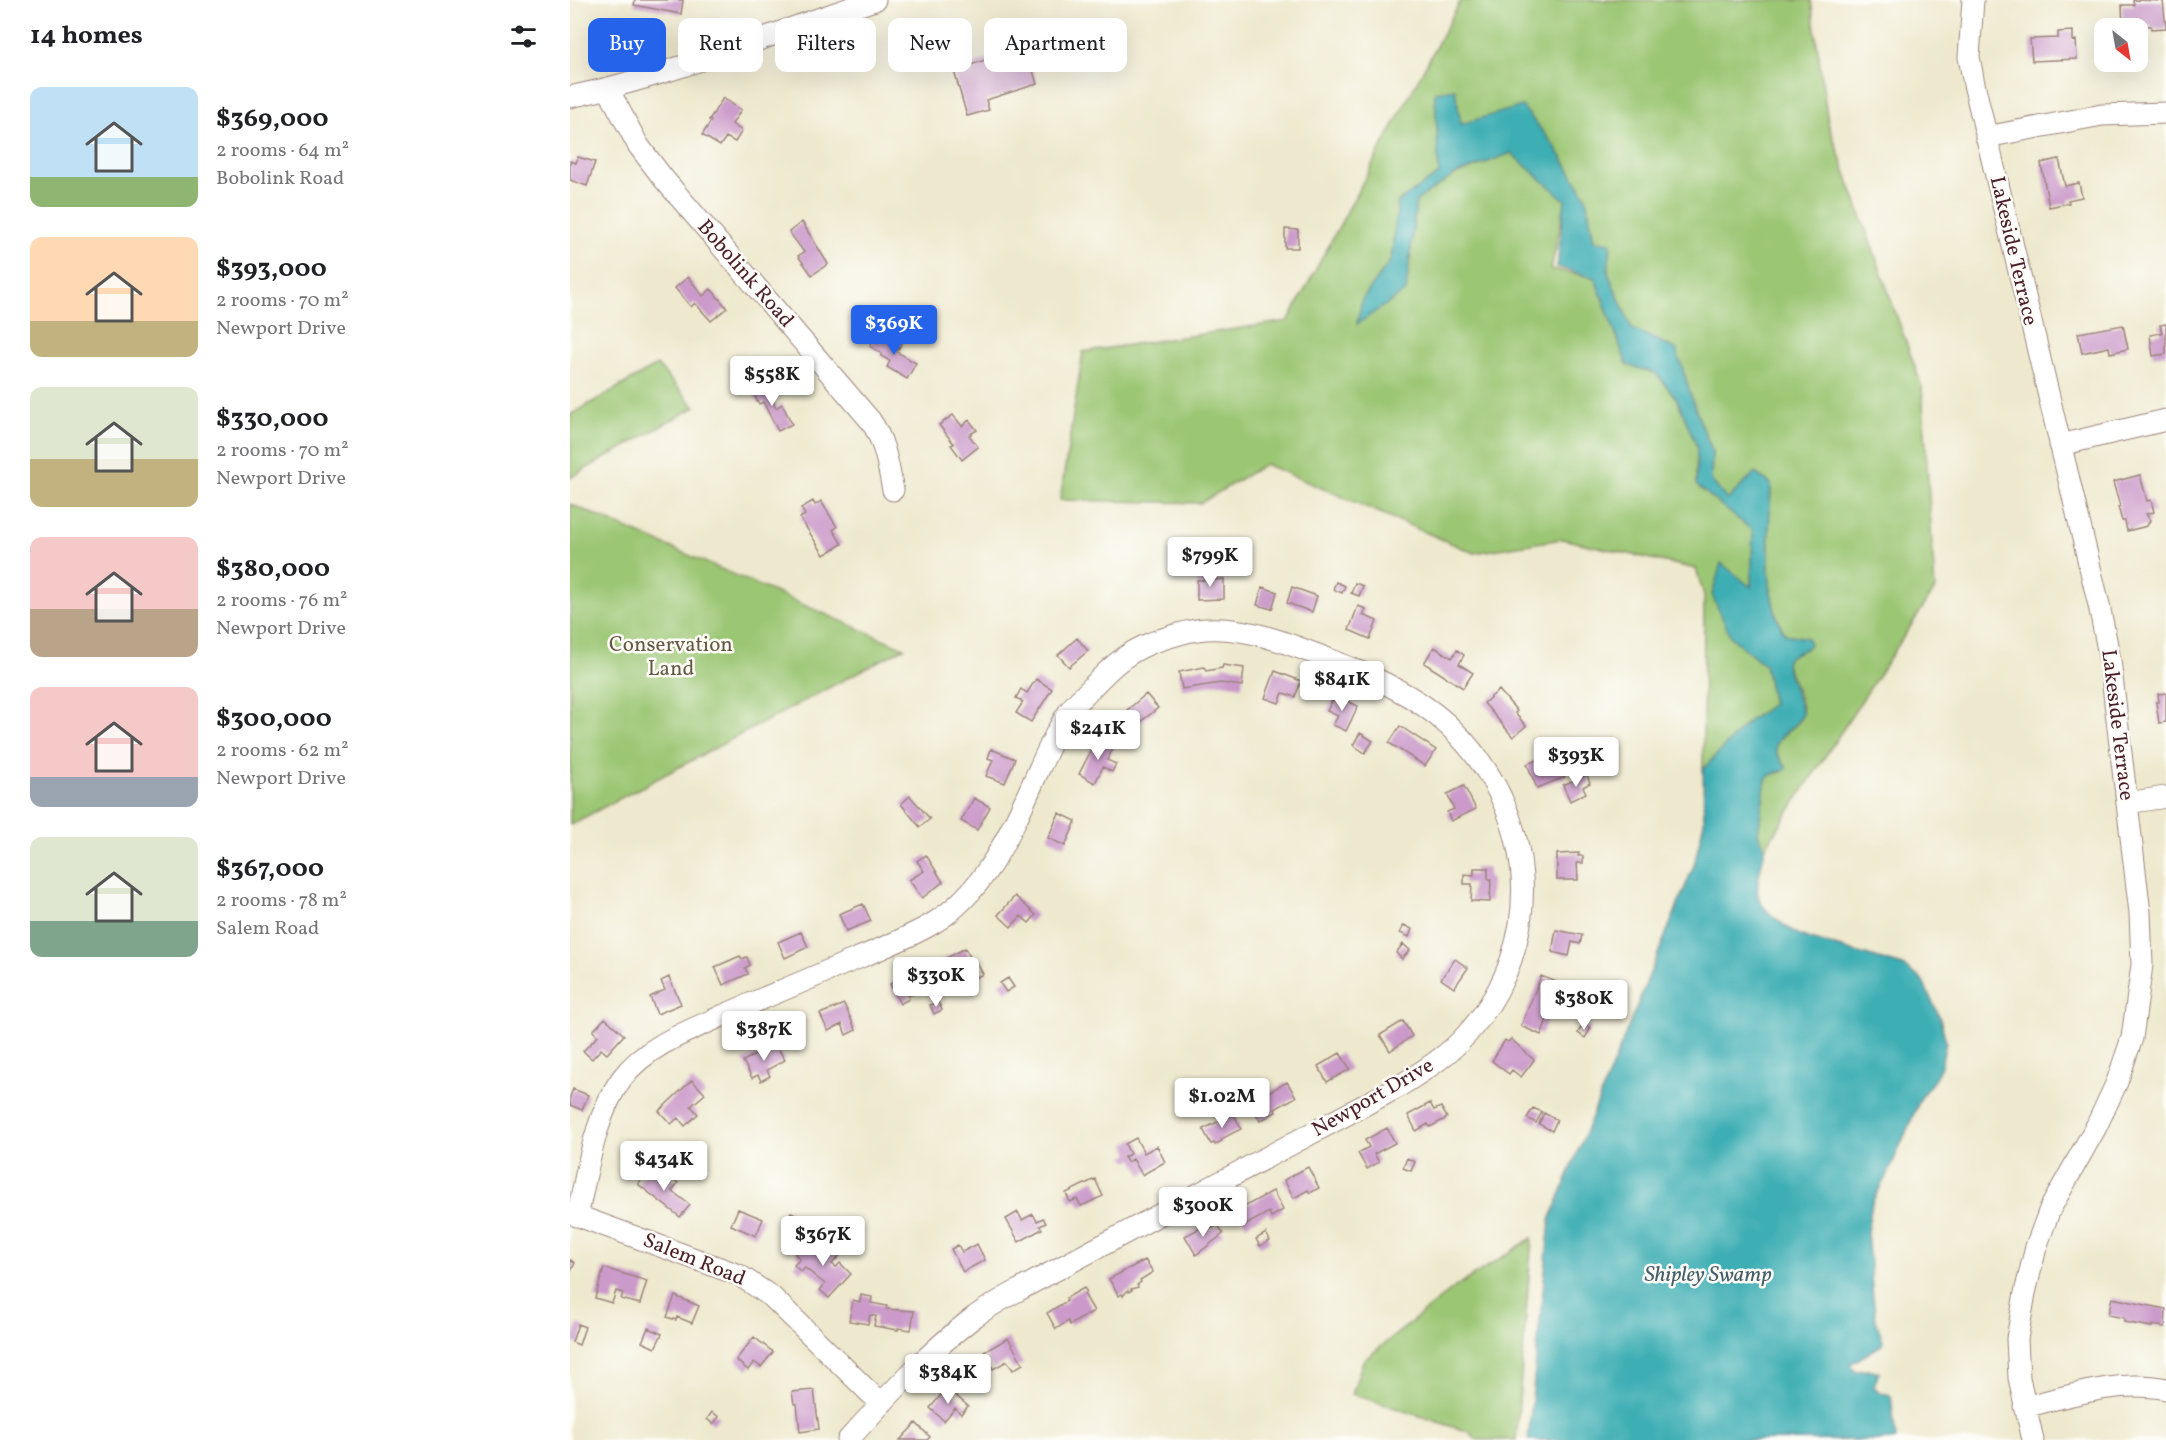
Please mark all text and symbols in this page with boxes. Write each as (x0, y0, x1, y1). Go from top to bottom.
text: 14 homes (30, 18, 143, 54)
chip: Buy (588, 18, 666, 72)
chip: Rent (678, 18, 763, 72)
chip: Filters (775, 18, 876, 72)
chip: New (888, 18, 972, 72)
chip: Apartment (984, 18, 1127, 72)
north arrow (2094, 18, 2148, 72)
map controls (2094, 18, 2148, 72)
icon: filters (507, 20, 540, 53)
text: $369,000 (216, 101, 328, 137)
icon: home (78, 111, 150, 183)
text: 2 rooms · 64 m² (216, 137, 349, 165)
text: Bobolink Road (216, 165, 344, 193)
street label: Lakeside Terrace (1982, 174, 2044, 328)
street label: Bobolink Road (690, 214, 800, 334)
text: $393,000 (216, 251, 327, 287)
icon: home (78, 261, 150, 333)
text: 2 rooms · 70 m² (216, 287, 349, 315)
pin: $369K (852, 305, 936, 356)
text: $369K (865, 310, 923, 338)
text: Newport Drive (216, 315, 346, 343)
pin: $558K (730, 356, 814, 407)
text: $558K (744, 361, 800, 389)
text: $330,000 (216, 401, 329, 437)
icon: home (78, 411, 150, 483)
text: 2 rooms · 70 m² (216, 437, 349, 465)
text: Newport Drive (216, 465, 346, 493)
pin: $799K (1168, 537, 1252, 588)
text: $799K (1182, 542, 1238, 570)
text: $380,000 (216, 551, 330, 587)
icon: home (78, 561, 150, 633)
text: 2 rooms · 76 m² (216, 587, 348, 615)
text: Newport Drive (216, 615, 346, 643)
park label: Conservation Land (609, 631, 733, 684)
street label: Lakeside Terrace (2093, 648, 2141, 802)
pin: $841K (1300, 661, 1384, 712)
text: $841K (1314, 666, 1370, 694)
text: $300,000 (216, 701, 332, 737)
pin: $241K (1056, 710, 1140, 761)
icon: home (78, 711, 150, 783)
text: $241K (1070, 715, 1126, 743)
text: 2 rooms · 62 m² (216, 737, 349, 765)
pin: $393K (1534, 737, 1618, 788)
text: $393K (1548, 742, 1604, 770)
text: Newport Drive (216, 765, 346, 793)
text: $367,000 (216, 851, 324, 887)
icon: home (78, 861, 150, 933)
text: 2 rooms · 78 m² (216, 887, 347, 915)
text: Salem Road (216, 915, 319, 943)
pin: $330K (894, 957, 978, 1008)
text: $330K (907, 962, 965, 990)
pin: $380K (1542, 980, 1626, 1031)
text: $380K (1554, 985, 1614, 1013)
pin: $387K (722, 1011, 806, 1062)
text: $387K (736, 1016, 792, 1044)
street label: Newport Drive (1307, 1051, 1439, 1145)
pin: $1.02M (1173, 1078, 1271, 1129)
text: $1.02M (1189, 1083, 1255, 1111)
pin: $434K (622, 1141, 706, 1192)
text: $434K (634, 1146, 694, 1174)
pin: $300K (1161, 1187, 1245, 1238)
text: $300K (1173, 1192, 1233, 1220)
pin: $367K (781, 1216, 865, 1267)
text: $367K (795, 1221, 851, 1249)
street label: Salem Road (638, 1226, 750, 1294)
water label: Shipley Swamp (1644, 1260, 1772, 1291)
pin: $384K (906, 1354, 990, 1405)
text: $384K (919, 1359, 977, 1387)

